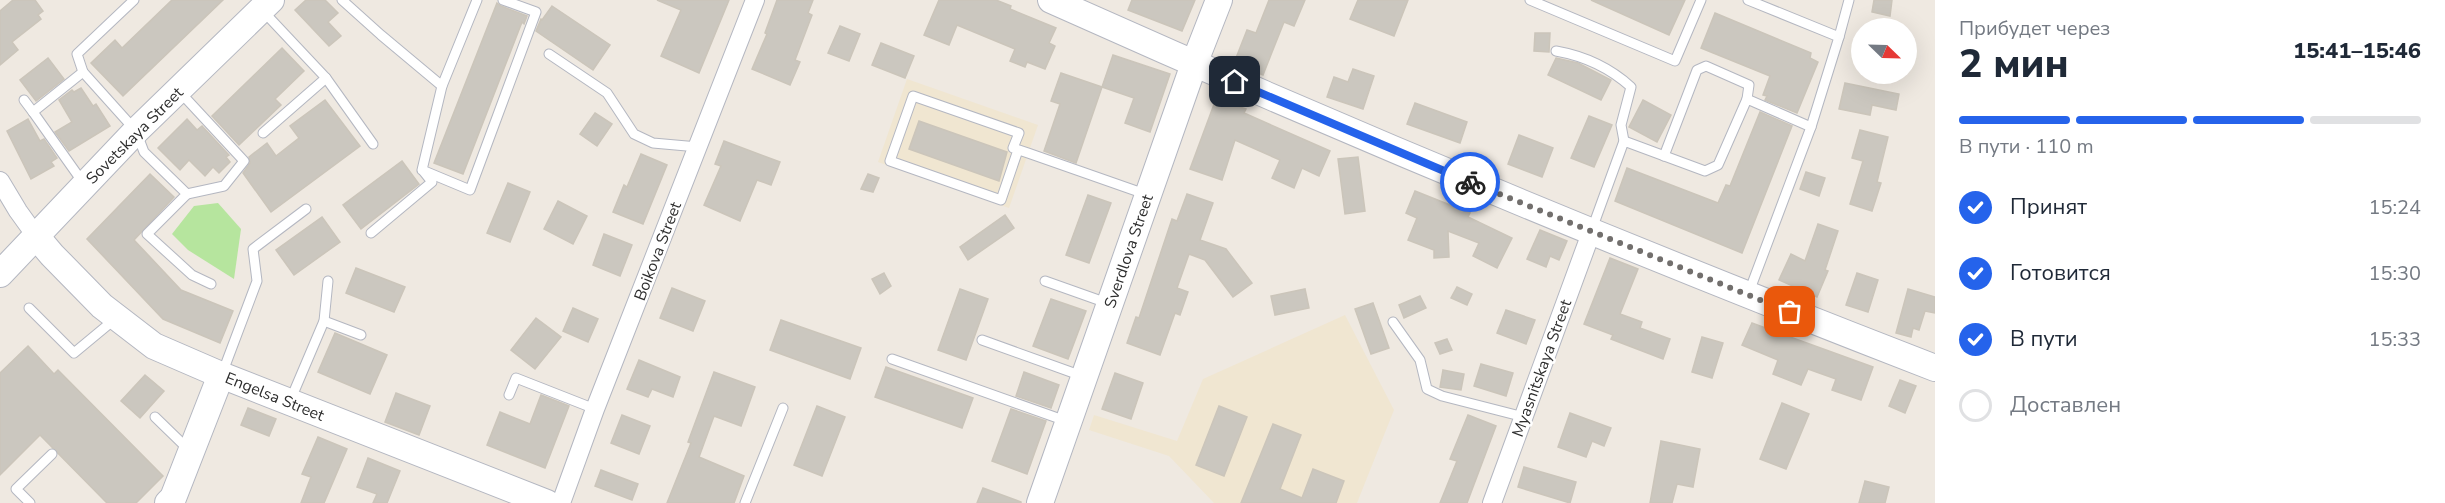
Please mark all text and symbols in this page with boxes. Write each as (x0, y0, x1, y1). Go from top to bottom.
text: Прибудет через (1959, 15, 2110, 42)
north arrow (1851, 18, 1917, 84)
map controls (1851, 18, 1917, 84)
text: 15:41–15:46 (2293, 36, 2421, 66)
text: 2 мин (1959, 38, 2069, 91)
pin (1209, 56, 1260, 107)
icon: home (1218, 65, 1251, 98)
street label: Sovetskaya Street (81, 82, 188, 189)
text: В пути · 110 m (1959, 133, 2094, 160)
courier (1440, 152, 1500, 212)
icon: bike (1454, 166, 1487, 199)
street label: Sverdlova Street (1099, 191, 1159, 311)
icon: check (1959, 191, 1992, 224)
text: Принят (2010, 192, 2087, 222)
text: 15:24 (2368, 194, 2421, 221)
street label: Boikova Street (629, 198, 687, 304)
icon: check (1959, 257, 1992, 290)
text: Готовится (2010, 258, 2111, 288)
text: 15:30 (2368, 260, 2421, 287)
pin (1764, 286, 1815, 337)
icon: bag (1773, 295, 1806, 328)
street label: Myasnitskaya Street (1507, 296, 1577, 440)
icon: check (1959, 323, 1992, 356)
text: В пути (2010, 324, 2078, 354)
text: 15:33 (2368, 326, 2421, 353)
street label: Engelsa Street (222, 367, 328, 427)
text: Доставлен (2010, 390, 2121, 420)

